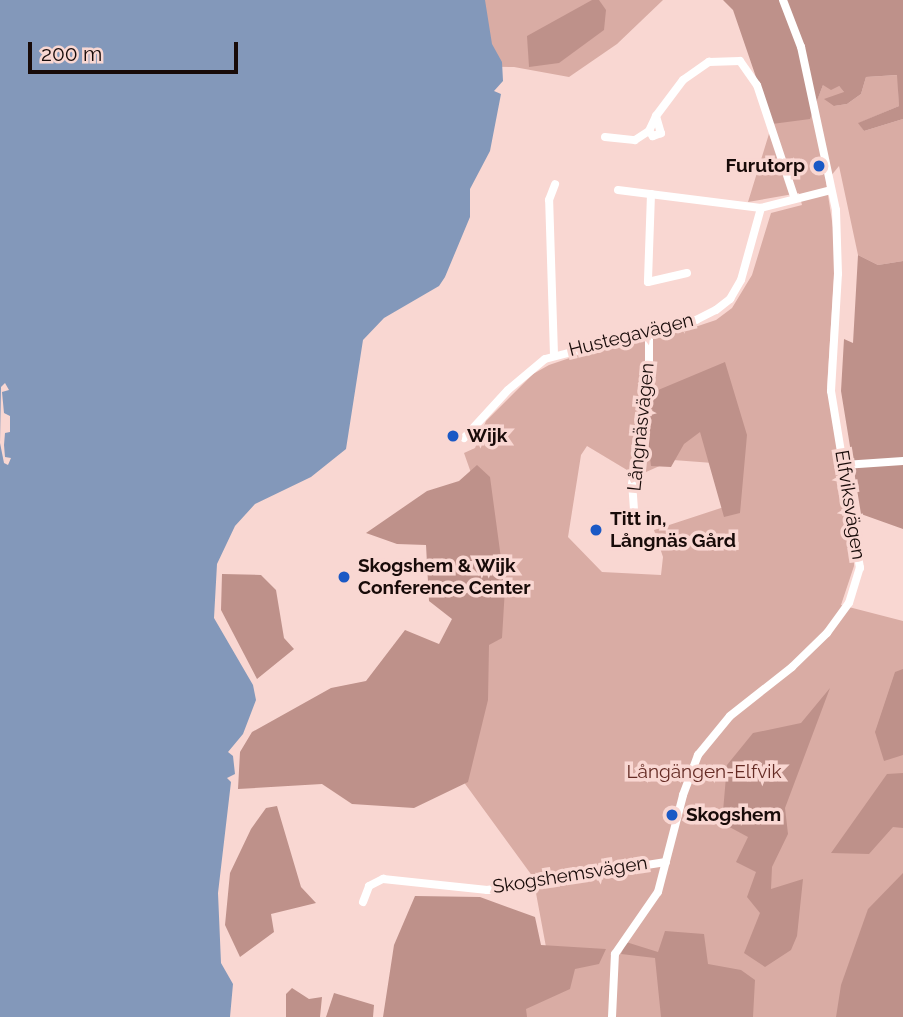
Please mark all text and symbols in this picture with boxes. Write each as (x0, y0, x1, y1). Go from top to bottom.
scale bar (32, 28, 242, 72)
text: 200 m (41, 41, 102, 66)
place label: Furutorp (726, 155, 805, 177)
marker: Furutorp (811, 158, 827, 174)
street label: Hustegavägen (566, 308, 696, 362)
street label: Långnäsvägen (623, 362, 659, 492)
place label: Wijk (467, 425, 507, 447)
marker: Wijk (445, 428, 461, 444)
street label: Elfviksvägen (830, 449, 870, 561)
place label: Titt in, Långnäs Gård (610, 508, 736, 552)
marker: Titt in, Långnäs Gård (588, 522, 604, 538)
place label: Skogshem & Wijk Conference Center (358, 555, 531, 599)
marker: Skogshem & Wijk Conference Center (336, 569, 352, 585)
park label: Långängen-Elfvik (626, 761, 782, 783)
place label: Skogshem (686, 804, 781, 826)
marker: Skogshem (664, 807, 680, 823)
street label: Skogshemsvägen (491, 852, 649, 898)

